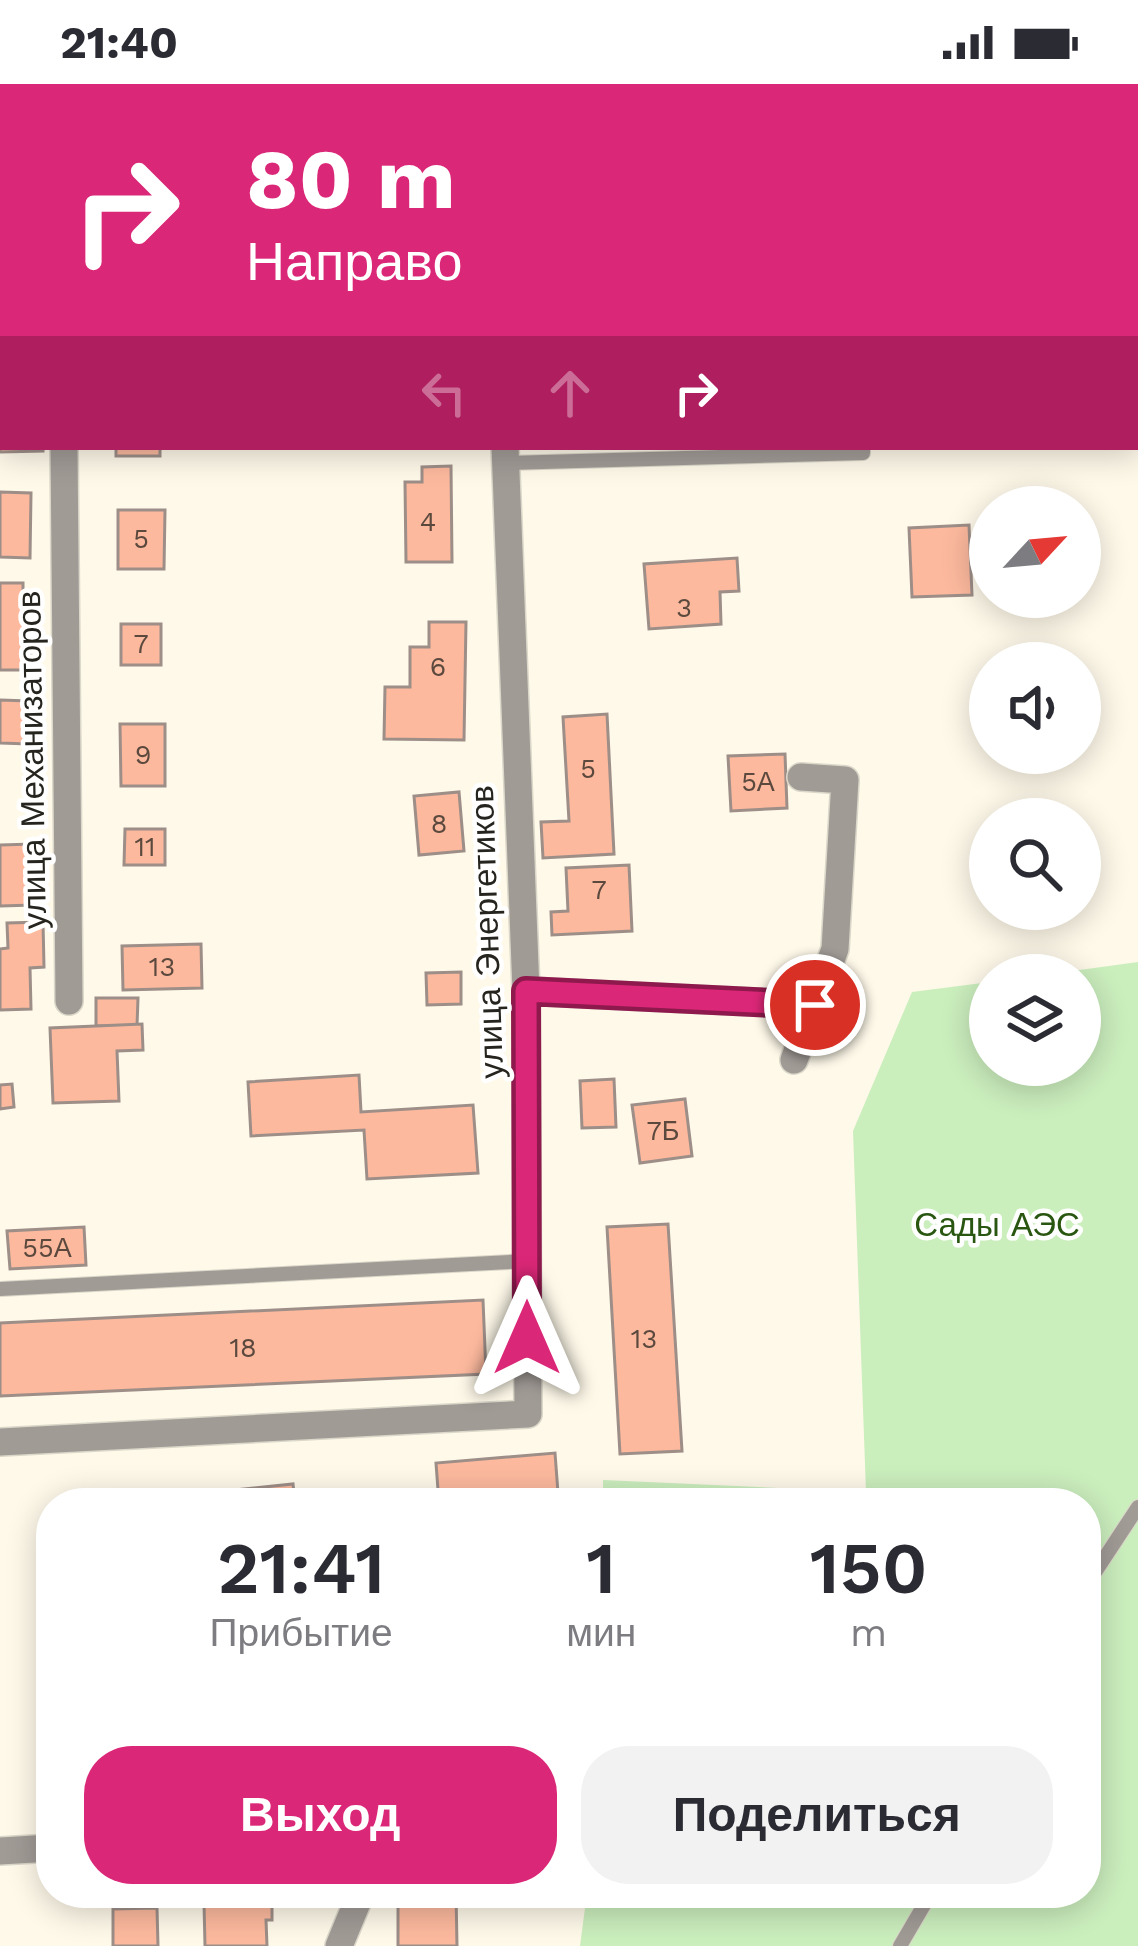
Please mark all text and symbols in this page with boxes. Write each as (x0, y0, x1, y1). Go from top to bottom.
text: 21:40 (60, 16, 178, 69)
text: 80 m (246, 130, 456, 228)
icon: right (48, 132, 204, 288)
text: Направо (246, 230, 462, 293)
icon: left (411, 360, 477, 426)
icon: ahead (537, 360, 603, 426)
icon: right (663, 360, 729, 426)
north arrow (969, 486, 1101, 618)
map controls (969, 486, 1101, 1086)
house number: 4 (420, 506, 436, 538)
house number: 5 (133, 523, 149, 555)
street label: улица Механизаторов (9, 590, 54, 930)
house number: 3 (676, 592, 692, 624)
house number: 7 (133, 628, 149, 660)
button: sound (969, 642, 1101, 774)
house number: 6 (430, 651, 446, 683)
house number: 9 (135, 739, 151, 771)
house number: 5 (580, 753, 596, 785)
house number: 5А (741, 766, 775, 798)
street label: улица Энергетиков (462, 785, 511, 1079)
button: search (969, 798, 1101, 930)
house number: 8 (431, 808, 447, 840)
house number: 11 (134, 831, 156, 863)
house number: 7 (591, 874, 607, 906)
house number: 13 (149, 951, 175, 983)
pin (764, 954, 866, 1056)
button: layers (969, 954, 1101, 1086)
icon: arrive (782, 972, 848, 1038)
house number: 7Б (647, 1115, 679, 1147)
park label: Сады АЭС (914, 1205, 1080, 1244)
house number: 55А (22, 1232, 72, 1264)
position arrow (464, 1275, 590, 1401)
house number: 13 (631, 1323, 657, 1355)
house number: 18 (229, 1332, 257, 1364)
text: 21:41 (217, 1526, 385, 1610)
text: 1 (586, 1526, 616, 1610)
text: 150 (810, 1526, 927, 1610)
text: Прибытие (209, 1610, 393, 1655)
text: мин (566, 1610, 636, 1655)
text: m (850, 1610, 887, 1655)
button: Выход (84, 1746, 557, 1884)
button: Поделиться (581, 1746, 1053, 1884)

